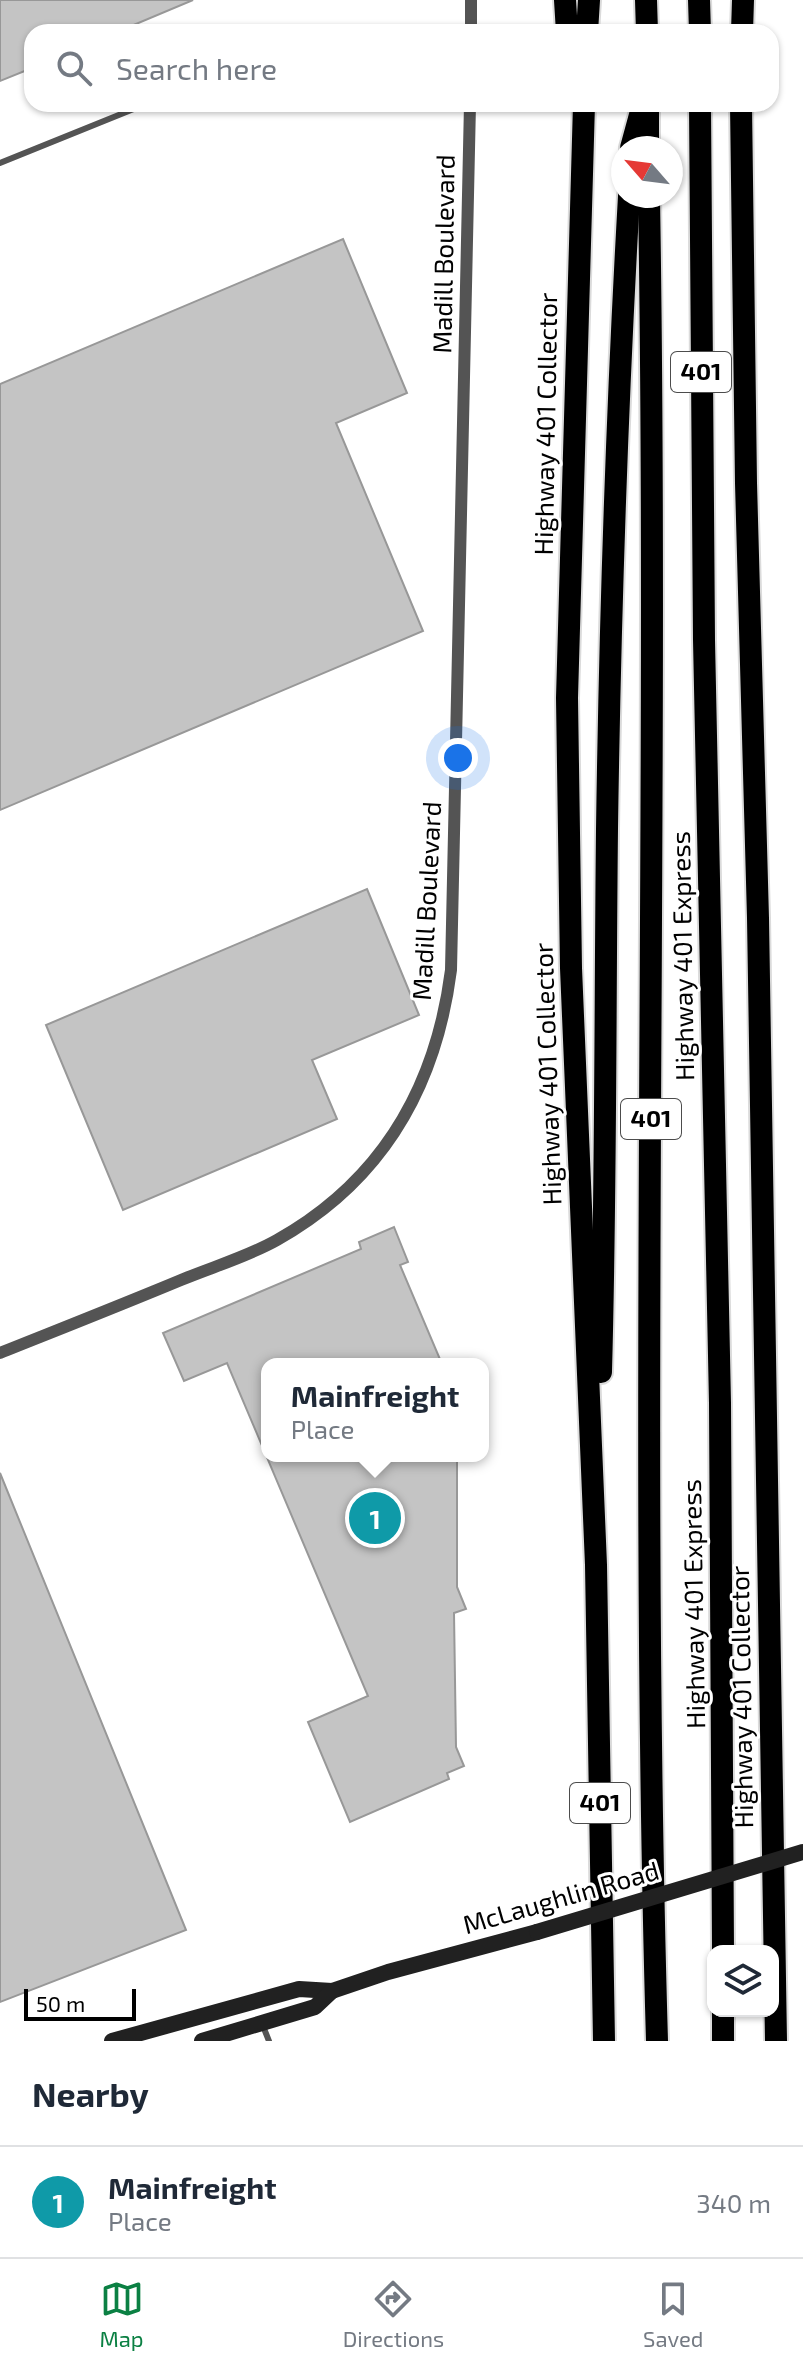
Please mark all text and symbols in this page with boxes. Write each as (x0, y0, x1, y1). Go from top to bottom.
search box (24, 24, 779, 112)
icon: search (52, 46, 96, 90)
text: Search here (116, 50, 277, 86)
north arrow (611, 136, 683, 208)
street label: Madill Boulevard (425, 154, 460, 354)
street label: Highway 401 Collector (527, 292, 562, 556)
road number: 401 (671, 352, 731, 392)
your location (438, 738, 478, 778)
street label: Madill Boulevard (405, 801, 446, 1001)
street label: Highway 401 Express (664, 831, 699, 1081)
street label: Highway 401 Collector (526, 942, 567, 1206)
road number: 401 (621, 1099, 681, 1139)
popup (261, 1358, 489, 1462)
text: Mainfreight (291, 1377, 459, 1413)
text: Place (291, 1413, 355, 1444)
street label: Highway 401 Express (675, 1479, 710, 1729)
pin: 1 (349, 1488, 401, 1548)
street label: Highway 401 Collector (723, 1565, 758, 1829)
road number: 401 (570, 1783, 630, 1823)
street label: McLaughlin Road (459, 1854, 662, 1939)
map controls (707, 1945, 779, 2017)
button: layers (707, 1945, 779, 2017)
scale bar (24, 1985, 136, 2021)
text: 50 m (36, 1990, 85, 2016)
text: Nearby (32, 2073, 149, 2114)
text: Mainfreight (108, 2169, 277, 2205)
text: 1 (52, 2187, 64, 2218)
text: 340 m (696, 2187, 771, 2218)
text: Place (108, 2205, 172, 2236)
tab: Map (100, 2277, 144, 2351)
tab: Directions (343, 2277, 444, 2351)
tab: Saved (643, 2277, 703, 2351)

